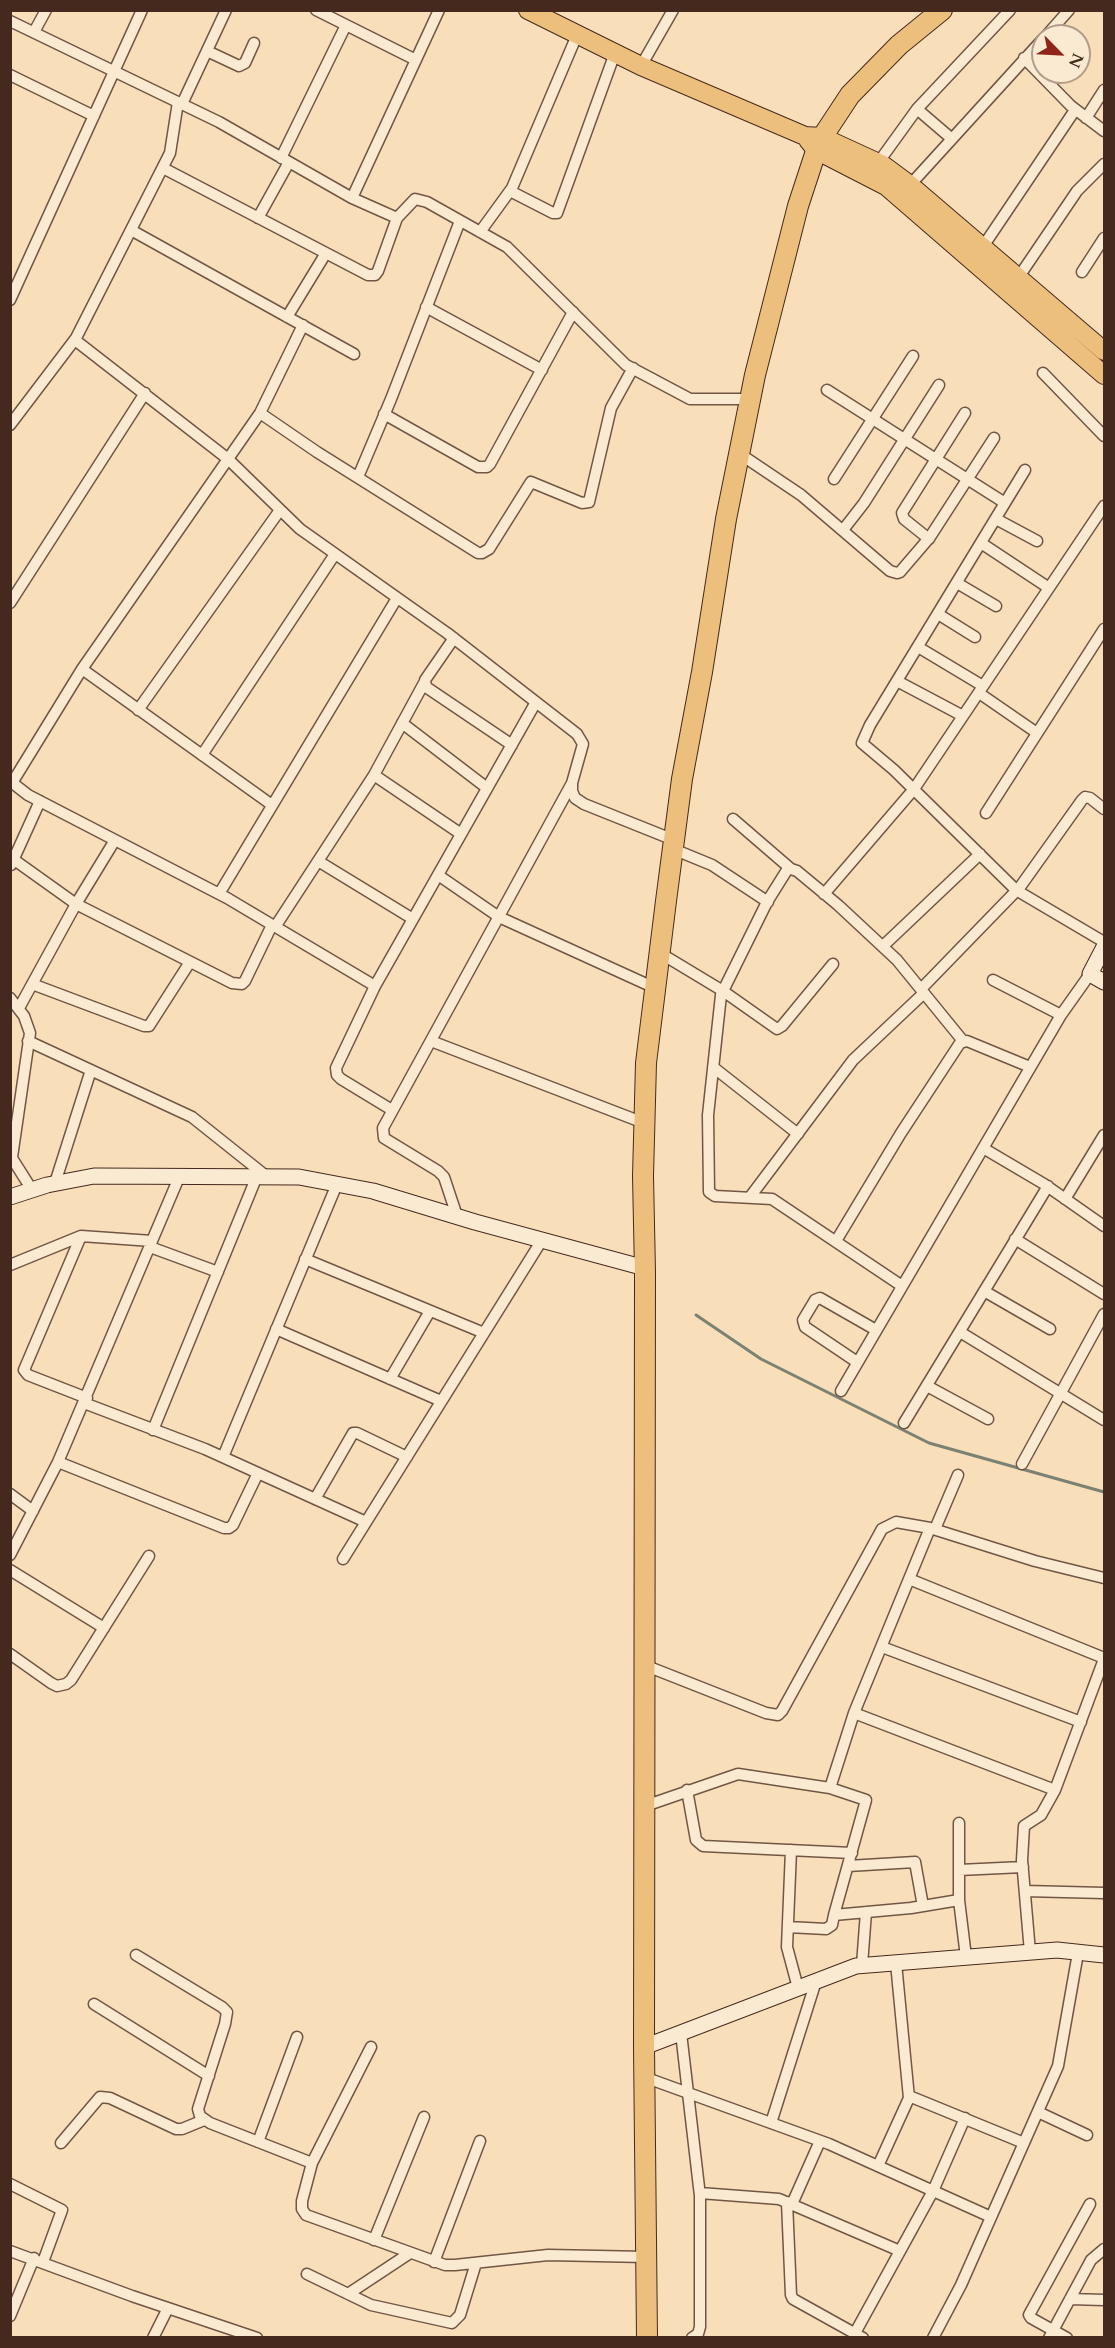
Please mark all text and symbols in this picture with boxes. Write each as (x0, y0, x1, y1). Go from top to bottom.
north arrow (1031, 24, 1091, 84)
text: N (1063, 50, 1088, 71)

